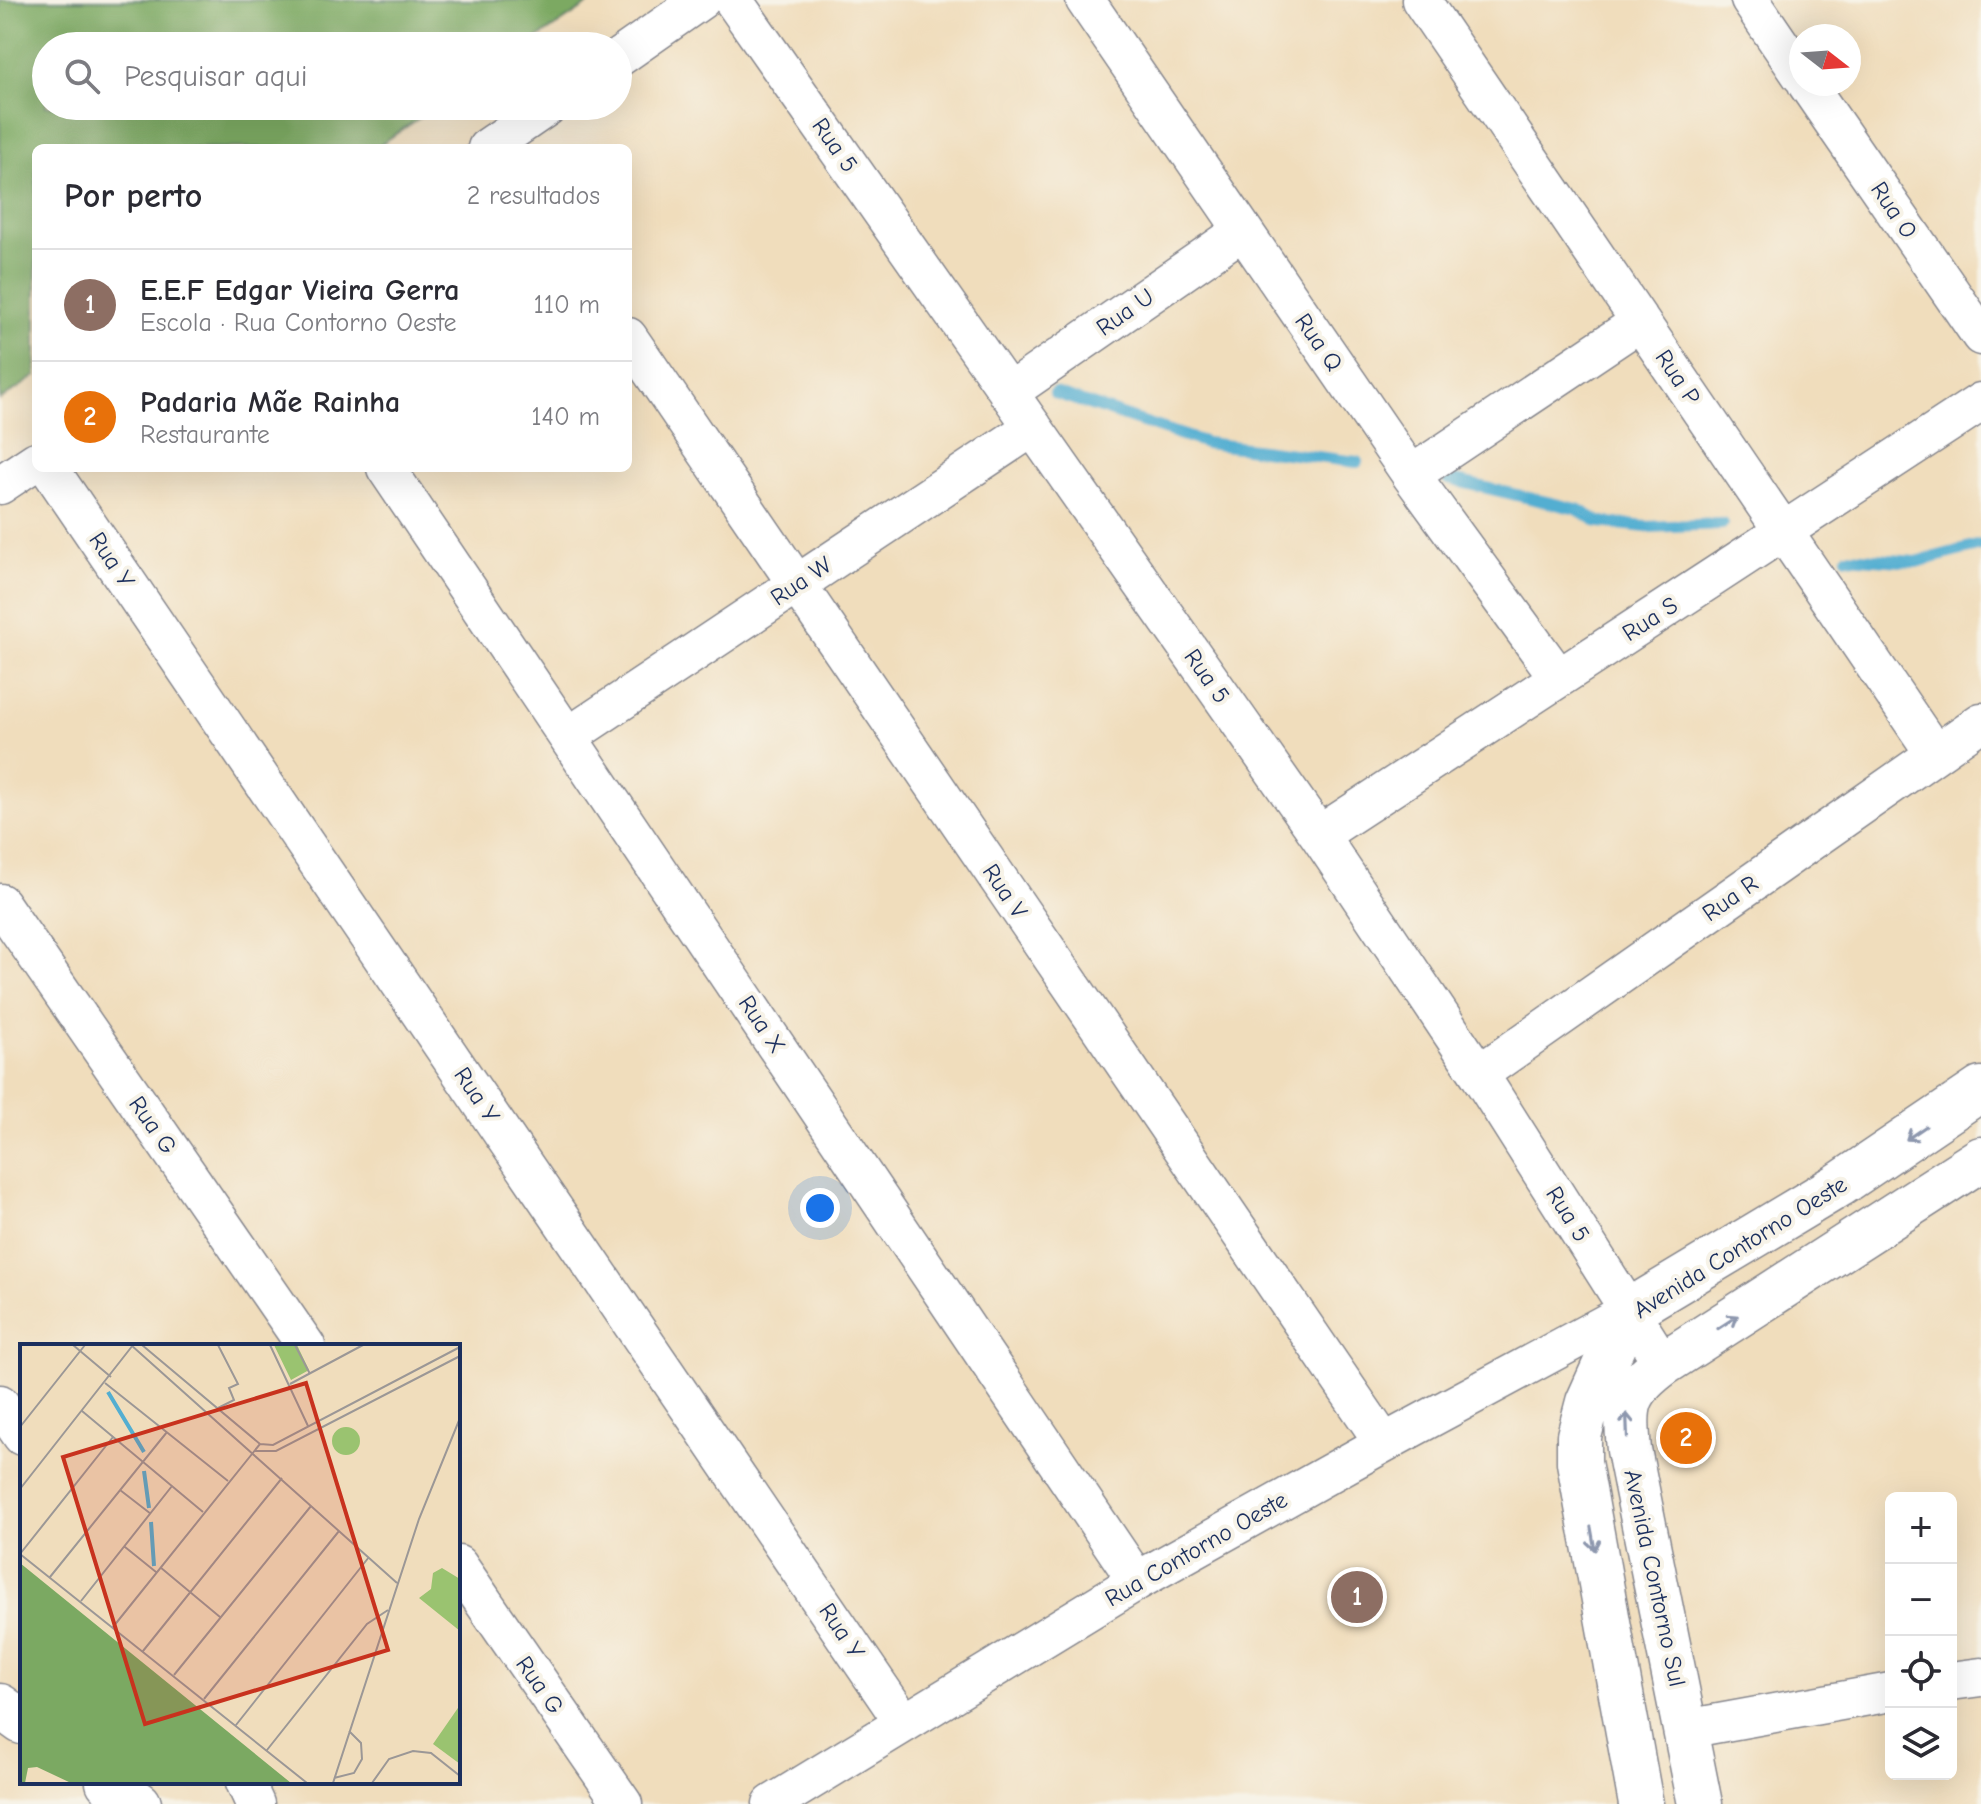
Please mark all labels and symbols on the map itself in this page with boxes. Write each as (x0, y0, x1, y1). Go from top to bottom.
north arrow (1789, 24, 1861, 96)
street label: Rua 5 (806, 112, 864, 178)
street label: Rua O (1865, 176, 1923, 244)
street label: Rua U (1091, 282, 1159, 342)
street label: Rua Q (1289, 308, 1349, 376)
street label: Rua P (1649, 344, 1707, 410)
street label: Rua Y (83, 527, 141, 594)
street label: Rua W (765, 550, 837, 612)
street label: Rua S (1617, 591, 1683, 647)
street label: Rua 5 (1178, 643, 1236, 709)
street label: Rua V (977, 858, 1033, 924)
street label: Rua R (1697, 869, 1763, 927)
street label: Rua X (733, 990, 791, 1058)
street label: Rua Y (448, 1062, 506, 1129)
street label: Rua G (123, 1091, 183, 1159)
one-way arrow (1906, 1125, 1928, 1141)
street label: Avenida Contorno Oeste (1628, 1170, 1852, 1324)
street label: Rua 5 (1540, 1181, 1596, 1247)
your location (800, 1188, 840, 1228)
one-way arrow (1717, 1314, 1739, 1330)
inset map (20, 1344, 460, 1784)
pin: 2 (1660, 1408, 1712, 1468)
one-way arrow (1620, 1412, 1635, 1439)
street label: Avenida Contorno Sul (1618, 1467, 1692, 1689)
street label: Rua Contorno Oeste (1100, 1485, 1292, 1613)
one-way arrow (1587, 1526, 1602, 1551)
pin: 1 (1331, 1567, 1383, 1627)
street label: Rua Y (813, 1598, 871, 1665)
street label: Rua G (510, 1651, 570, 1719)

